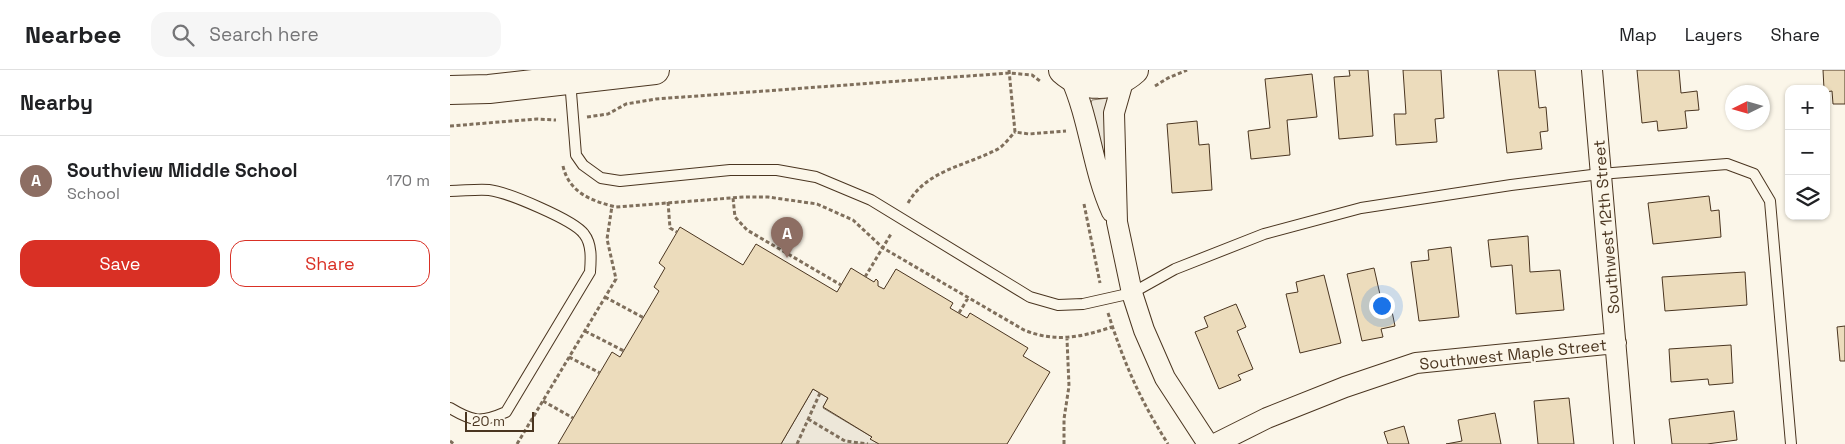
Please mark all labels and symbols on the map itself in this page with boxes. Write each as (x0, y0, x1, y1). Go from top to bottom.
north arrow (1725, 85, 1770, 130)
street label: Southwest 12th Street (1588, 139, 1625, 315)
pin: A (771, 217, 803, 258)
your location (1369, 293, 1395, 319)
street label: Southwest Maple Street (1418, 334, 1608, 375)
scale bar (465, 409, 534, 432)

